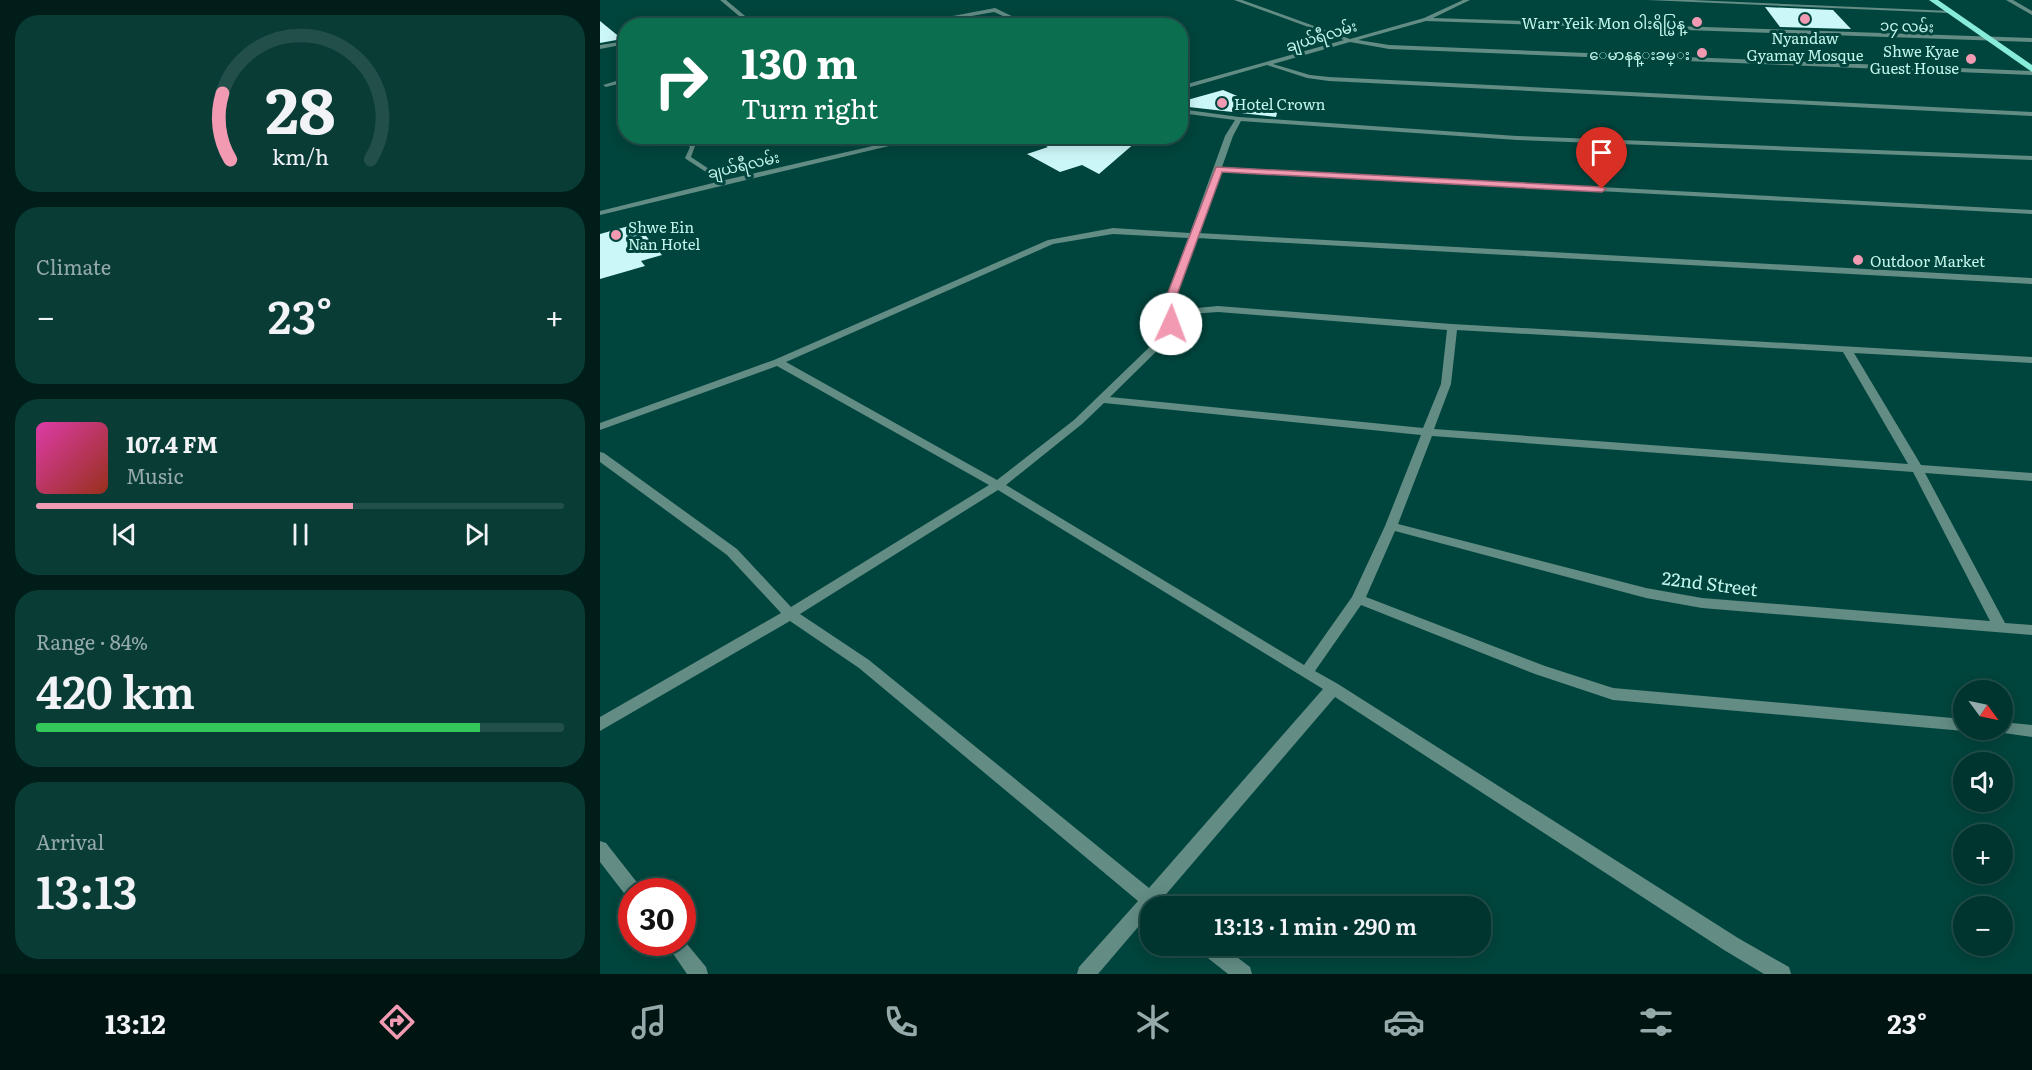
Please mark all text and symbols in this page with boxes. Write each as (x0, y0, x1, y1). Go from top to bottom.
place label: Warr Yeik Mon ဝါးရိပ္မြန္ (1521, 11, 1688, 36)
marker: Nyandaw Gyamay Mosque (1798, 12, 1812, 26)
street label: ချယ်ရီလမ်း (1283, 13, 1360, 59)
street label: ၁၄ လမ်း (1880, 13, 1934, 39)
marker: Warr Yeik Mon ဝါးရိပ္မြန္ (1690, 15, 1704, 29)
place label: Nyandaw Gyamay Mosque (1746, 26, 1864, 66)
text: 130 m (741, 30, 858, 92)
place label: Shwe Kyae Guest House (1870, 39, 1959, 79)
icon: right (642, 42, 720, 120)
place label: ေမာနန္းခမ္း (1589, 42, 1690, 67)
marker: ေမာနန္းခမ္း (1695, 46, 1709, 60)
marker: Shwe Kyae Guest House (1964, 52, 1978, 66)
text: 28 (265, 62, 335, 154)
text: Turn right (741, 87, 878, 127)
place label: Hotel Crown (1234, 92, 1326, 115)
marker: Hotel Crown (1215, 96, 1229, 110)
pin (1576, 127, 1627, 189)
icon: arrive (1585, 136, 1618, 169)
text: km/h (271, 141, 329, 173)
street label: ချယ်ရီလမ်း (705, 145, 782, 185)
place label: Shwe Ein Nan Hotel (628, 215, 700, 255)
marker: Shwe Ein Nan Hotel (609, 228, 623, 242)
place label: Outdoor Market (1870, 249, 1985, 272)
text: Climate (36, 251, 111, 281)
marker: Outdoor Market (1851, 253, 1865, 267)
text: 23° (268, 281, 332, 348)
text: − (36, 290, 55, 339)
text: + (545, 290, 564, 339)
position arrow (1139, 292, 1203, 356)
text: 107.4 FM (126, 427, 218, 460)
text: Music (126, 460, 183, 490)
icon: previous (108, 518, 141, 551)
icon: pause (284, 518, 317, 551)
icon: next (460, 518, 493, 551)
street label: 22nd Street (1661, 564, 1760, 602)
text: Range · 84% (36, 626, 148, 656)
text: 420 km (36, 656, 195, 723)
north arrow (1953, 680, 2013, 740)
map controls (1953, 680, 2013, 956)
button: sound (1953, 752, 2013, 812)
button: + (1953, 824, 2013, 884)
text: Arrival (36, 826, 104, 856)
text: 13:13 (36, 856, 137, 923)
speed limit sign: 30 (618, 878, 696, 956)
button: − (1953, 896, 2013, 956)
text: 13:13 · 1 min · 290 m (1214, 909, 1417, 942)
icon: directions (376, 1001, 418, 1043)
icon: music (628, 1001, 670, 1043)
icon: phone (880, 1001, 922, 1043)
icon: climate (1132, 1001, 1174, 1043)
icon: car (1383, 1001, 1425, 1043)
icon: filters (1635, 1001, 1677, 1043)
text: 13:12 (105, 1002, 166, 1042)
text: 23° (1887, 1002, 1927, 1042)

